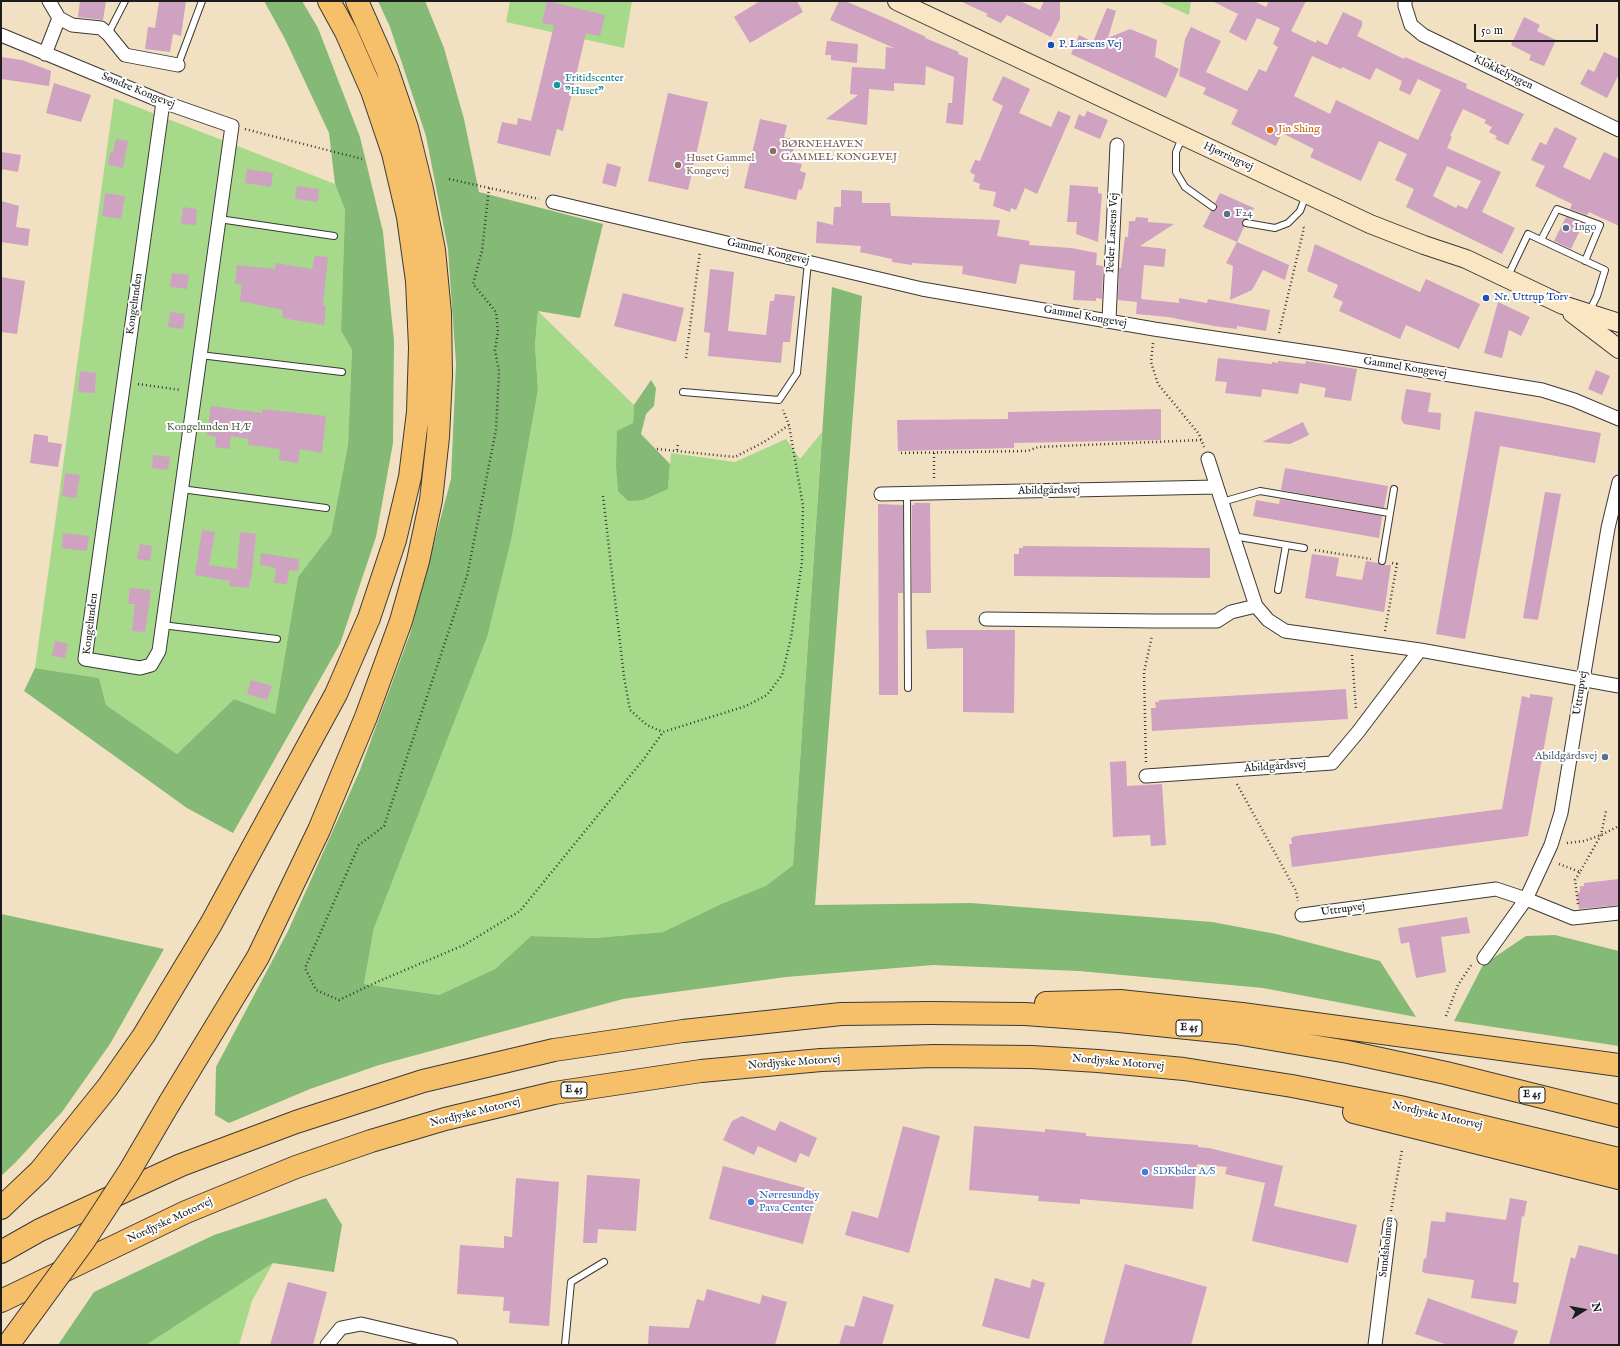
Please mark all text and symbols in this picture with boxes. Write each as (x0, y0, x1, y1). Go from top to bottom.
scale bar (1476, 16, 1600, 42)
text: 50 m (1481, 23, 1503, 38)
place label: P. Larsens Vej (1059, 38, 1122, 52)
marker: P. Larsens Vej (1046, 40, 1056, 50)
street label: Klokkelyngen (1471, 53, 1535, 93)
street label: Søndre Kongevej (99, 70, 177, 112)
place label: Fritidscenter "Huset" (565, 72, 624, 98)
marker: Fritidscenter "Huset" (552, 80, 562, 90)
place label: Jin Shing (1278, 123, 1320, 137)
marker: Jin Shing (1265, 125, 1275, 135)
place label: BØRNEHAVEN GAMMEL KONGEVEJ (781, 138, 897, 164)
street label: Hjørringvej (1201, 140, 1255, 174)
marker: BØRNEHAVEN GAMMEL KONGEVEJ (768, 146, 778, 156)
place label: Huset Gammel Kongevej (686, 152, 755, 178)
marker: Huset Gammel Kongevej (673, 160, 683, 170)
street label: Peder Larsens Vej (1104, 192, 1122, 274)
place label: F24 (1235, 207, 1253, 221)
marker: F24 (1222, 209, 1232, 219)
place label: Ingo (1574, 221, 1596, 235)
marker: Ingo (1561, 223, 1571, 233)
street label: Gammel Kongevej (726, 236, 810, 268)
street label: Kongelunden (124, 272, 146, 336)
place label: Nr. Uttrup Torv (1494, 291, 1568, 305)
marker: Nr. Uttrup Torv (1481, 293, 1491, 303)
street label: Gammel Kongevej (1042, 303, 1128, 331)
street label: Gammel Kongevej (1362, 355, 1448, 381)
park label: Kongelunden H/F (167, 421, 251, 435)
street label: Abildgårdsvej (1018, 484, 1080, 498)
street label: Kongelunden (81, 592, 101, 656)
street label: Uttrupvej (1571, 670, 1591, 716)
place label: Abildgårdsvej (1535, 750, 1597, 764)
marker: Abildgårdsvej (1600, 752, 1610, 762)
street label: Abildgårdsvej (1244, 758, 1306, 776)
street label: Uttrupvej (1320, 900, 1366, 920)
road number: E 45 (1176, 1020, 1202, 1036)
street label: Nordjyske Motorvej (1071, 1052, 1165, 1074)
street label: Nordjyske Motorvej (747, 1053, 841, 1073)
road number: E 45 (561, 1082, 587, 1098)
road number: E 45 (1519, 1087, 1545, 1103)
street label: Nordjyske Motorvej (429, 1095, 521, 1131)
street label: Nordjyske Motorvej (1390, 1099, 1484, 1133)
place label: SDKbiler A/S (1153, 1165, 1215, 1179)
marker: SDKbiler A/S (1140, 1167, 1150, 1177)
place label: Nørresundby Pava Center (759, 1189, 820, 1215)
street label: Nordjyske Motorvej (125, 1195, 215, 1247)
marker: Nørresundby Pava Center (746, 1197, 756, 1207)
street label: Sundsholmen (1377, 1216, 1397, 1278)
north arrow (1564, 1290, 1604, 1330)
text: N (1588, 1302, 1604, 1314)

